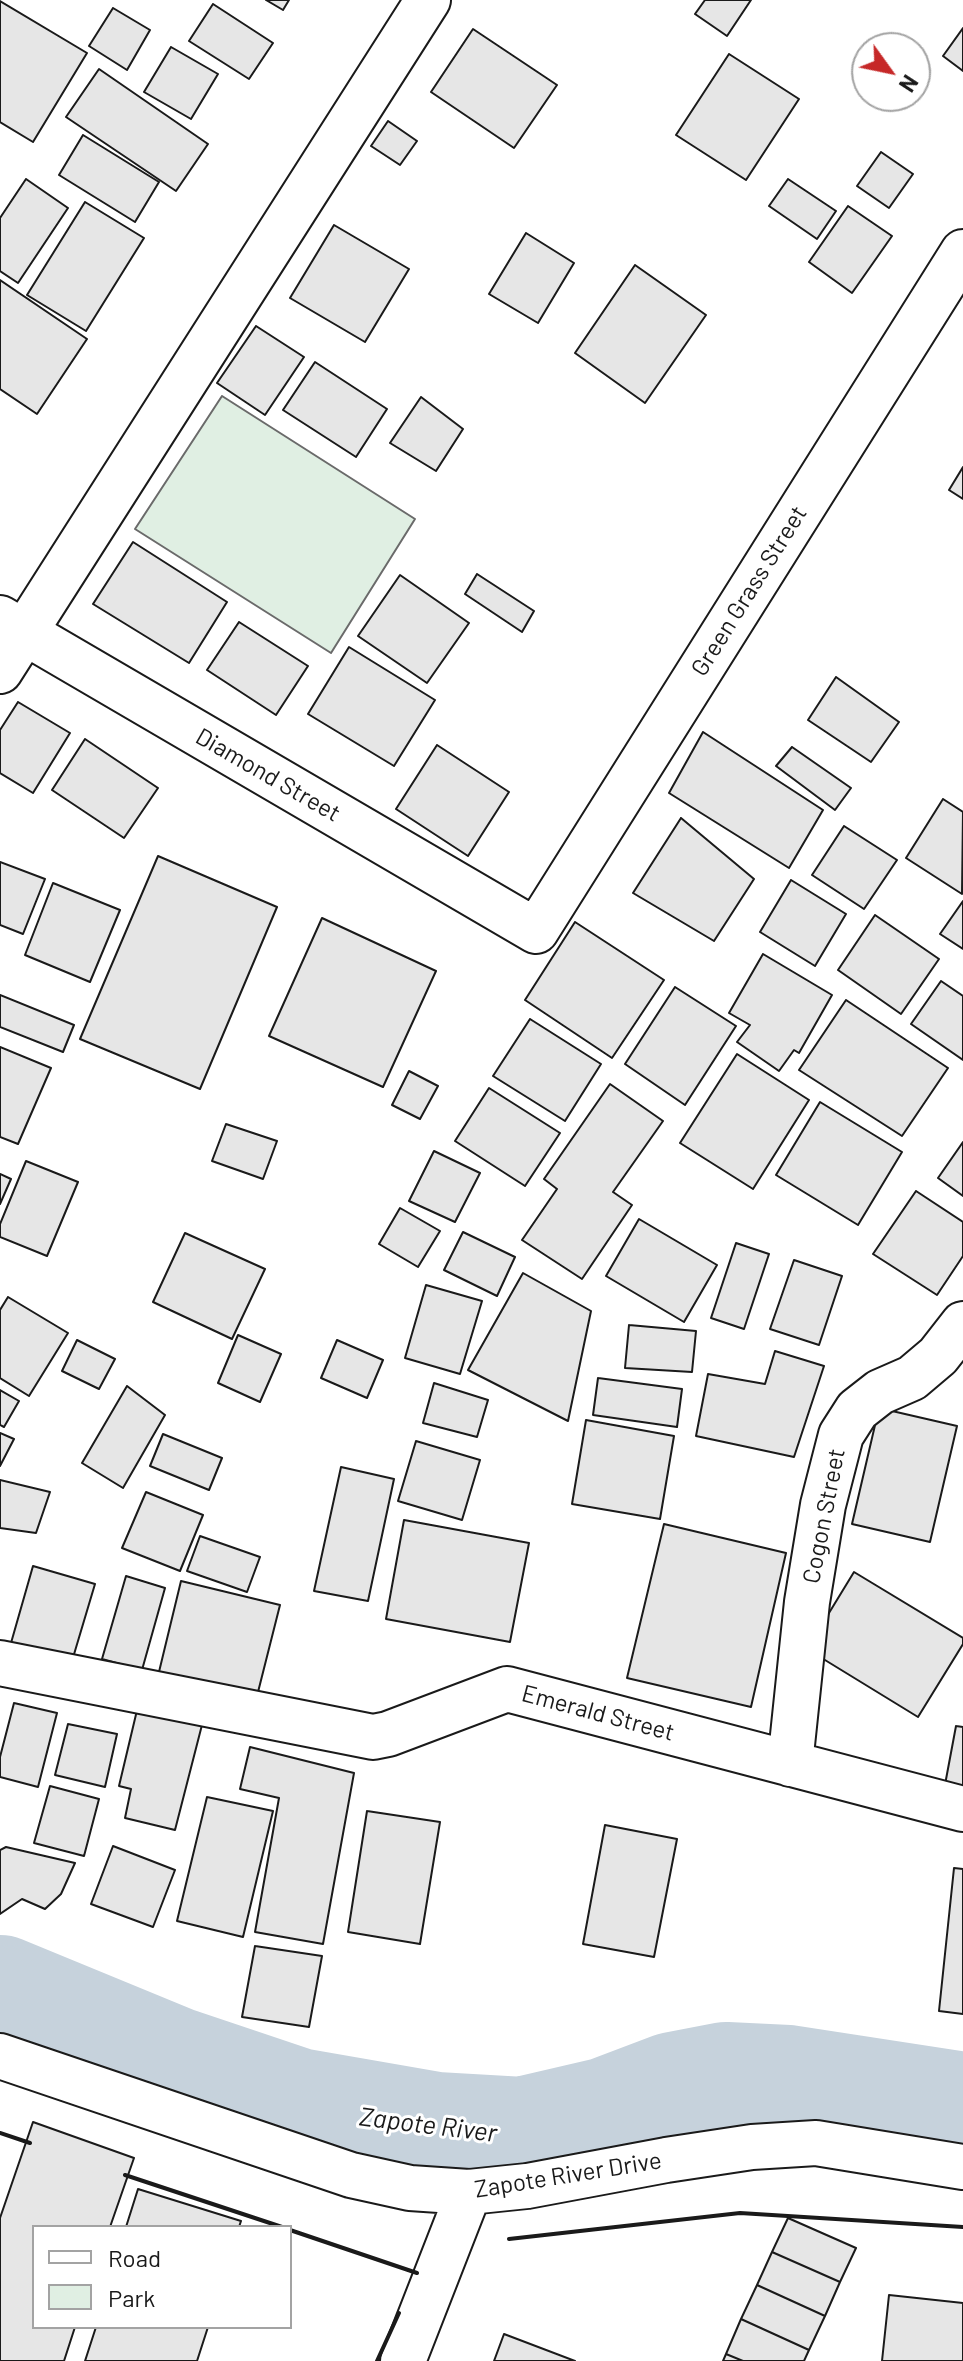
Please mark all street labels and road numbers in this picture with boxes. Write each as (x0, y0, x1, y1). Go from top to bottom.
street label: Green Grass Street (685, 501, 813, 681)
street label: Diamond Street (191, 722, 345, 828)
street label: Cogon Street (797, 1446, 851, 1586)
street label: Emerald Street (519, 1679, 677, 1747)
street label: Zapote River Drive (472, 2146, 664, 2204)

